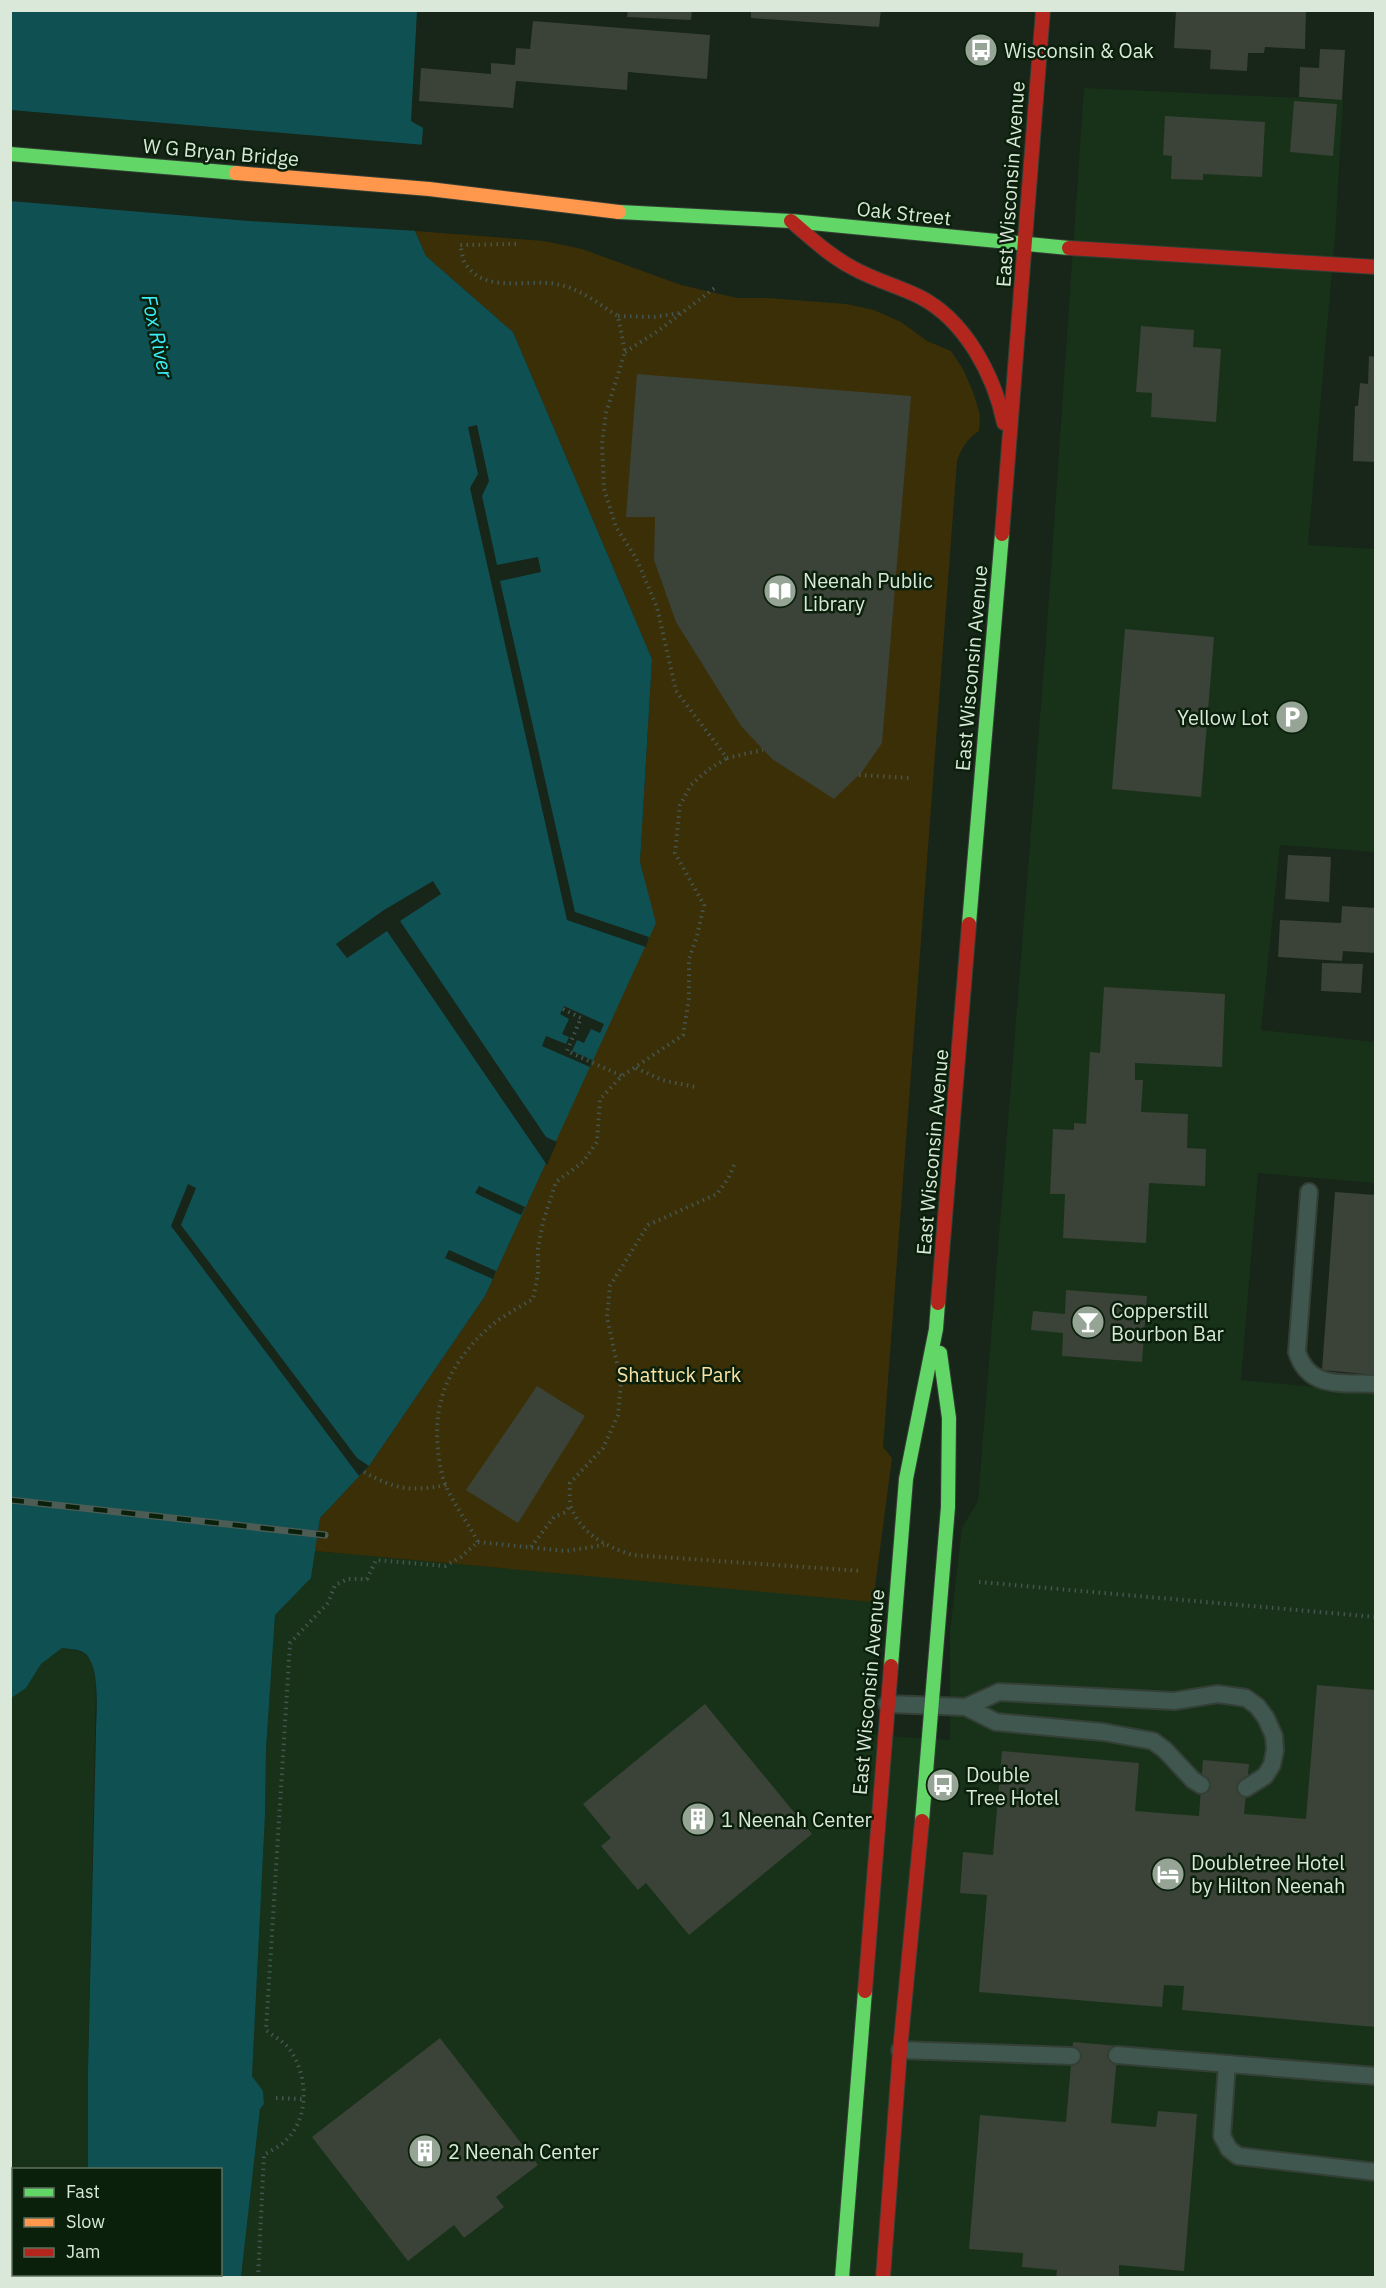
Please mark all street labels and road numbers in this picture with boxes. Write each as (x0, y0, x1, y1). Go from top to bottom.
street label: East Wisconsin Avenue (989, 80, 1031, 288)
street label: W G Bryan Bridge (142, 132, 300, 172)
street label: Oak Street (855, 195, 953, 231)
street label: East Wisconsin Avenue (949, 564, 993, 772)
street label: East Wisconsin Avenue (910, 1048, 954, 1256)
street label: East Wisconsin Avenue (846, 1588, 890, 1796)

